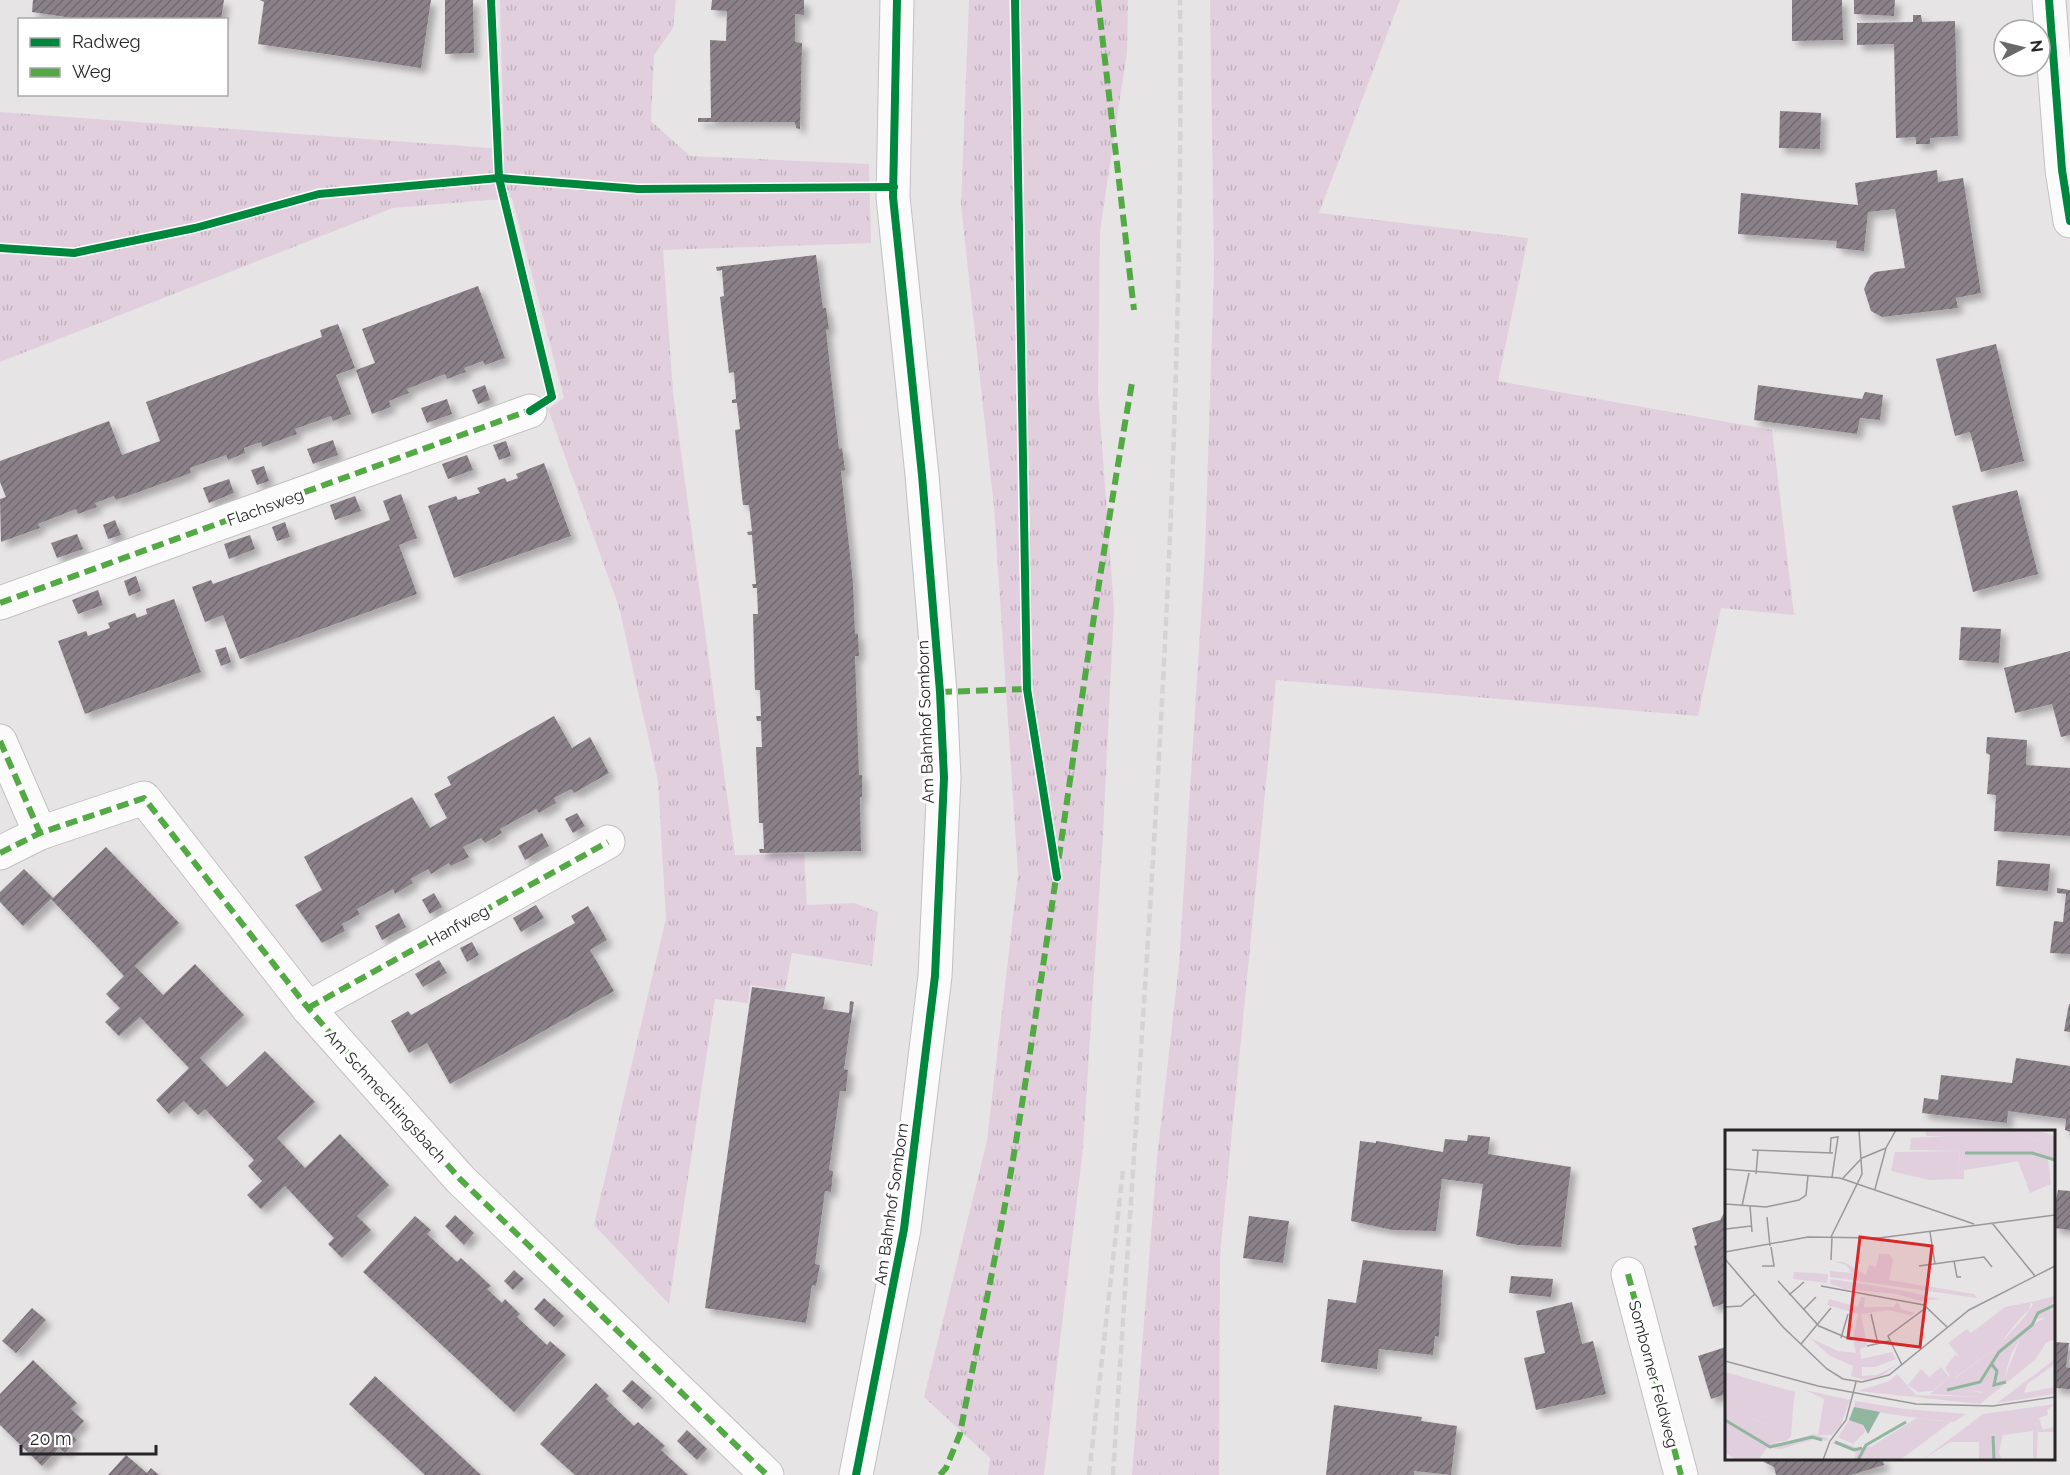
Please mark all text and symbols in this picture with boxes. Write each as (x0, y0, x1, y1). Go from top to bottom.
legend (18, 18, 228, 96)
north arrow (1992, 18, 2052, 78)
text: Radweg (72, 31, 141, 52)
text: N (2026, 39, 2047, 53)
text: Weg (72, 61, 111, 82)
street label: Flachsweg (224, 485, 306, 530)
street label: Am Bahnhof Somborn (913, 640, 938, 804)
street label: Hanfweg (424, 901, 492, 950)
street label: Am Schmechtingsbach (321, 1026, 450, 1167)
street label: Am Bahnhof Somborn (871, 1122, 912, 1286)
inset map (1725, 1130, 2055, 1460)
street label: Somborner Feldweg (1625, 1298, 1682, 1450)
scale bar (21, 1418, 156, 1456)
text: 20 m (30, 1428, 72, 1449)

